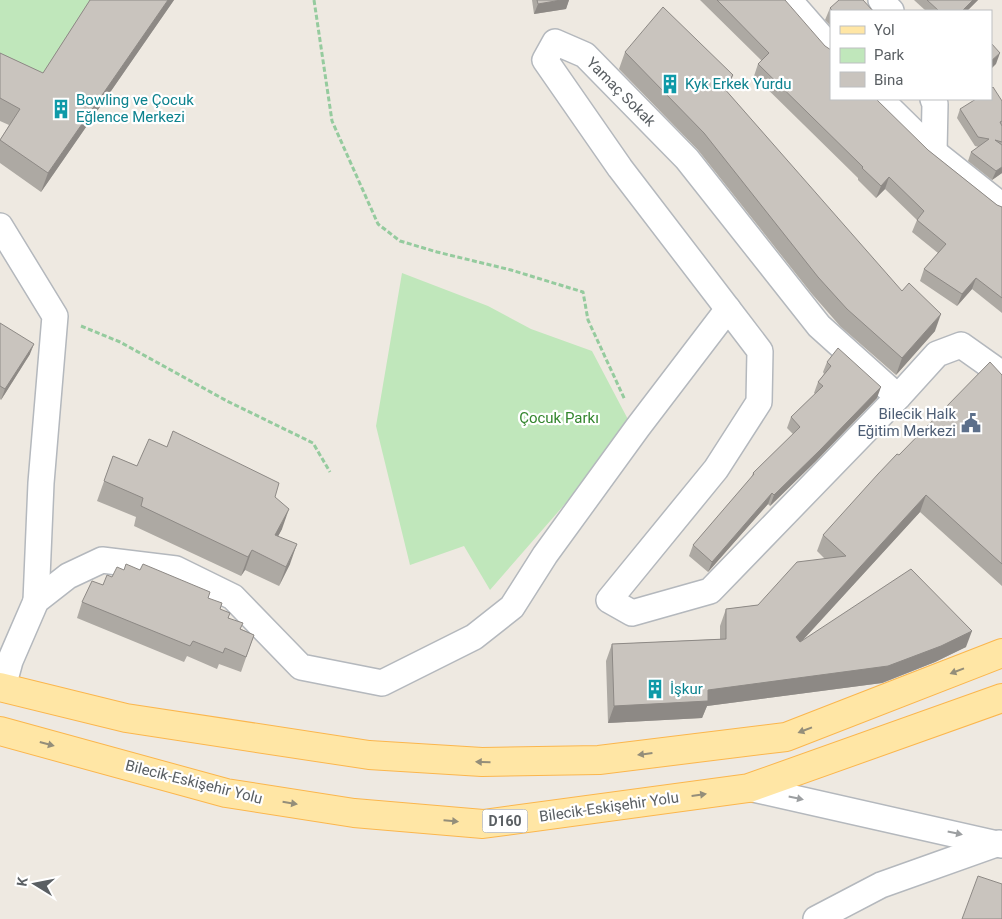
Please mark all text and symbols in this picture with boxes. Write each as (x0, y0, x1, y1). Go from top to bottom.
legend (830, 10, 992, 100)
text: Yol (874, 21, 895, 39)
text: Park (874, 46, 905, 64)
street label: Yamaç Sokak (583, 54, 660, 131)
text: Bina (874, 71, 903, 89)
building icon: Kyk Erkek Yurdu (659, 73, 681, 95)
place label: Kyk Erkek Yurdu (685, 75, 792, 93)
place label: Bowling ve Çocuk Eğlence Merkezi (76, 91, 194, 126)
building icon: Bowling ve Çocuk Eğlence Merkezi (50, 98, 72, 120)
place label: Bilecik Halk Eğitim Merkezi (857, 405, 956, 440)
park label: Çocuk Parkı (519, 409, 599, 427)
public building icon: Bilecik Halk Eğitim Merkezi (960, 412, 982, 434)
one-way arrow (949, 667, 964, 675)
building icon: İşkur (644, 678, 666, 700)
place label: İşkur (670, 680, 703, 698)
one-way arrow (798, 726, 812, 734)
one-way arrow (39, 740, 55, 748)
one-way arrow (637, 751, 653, 759)
street label: Bilecik-Eskişehir Yolu (124, 756, 264, 808)
one-way arrow (475, 758, 491, 766)
street label: Bilecik-Eskişehir Yolu (538, 788, 680, 826)
one-way arrow (691, 790, 707, 798)
one-way arrow (789, 794, 804, 802)
one-way arrow (282, 800, 298, 808)
road number: D160 (482, 809, 528, 832)
one-way arrow (443, 818, 459, 826)
one-way arrow (948, 830, 964, 838)
north arrow (10, 859, 60, 909)
text: K (14, 876, 31, 888)

